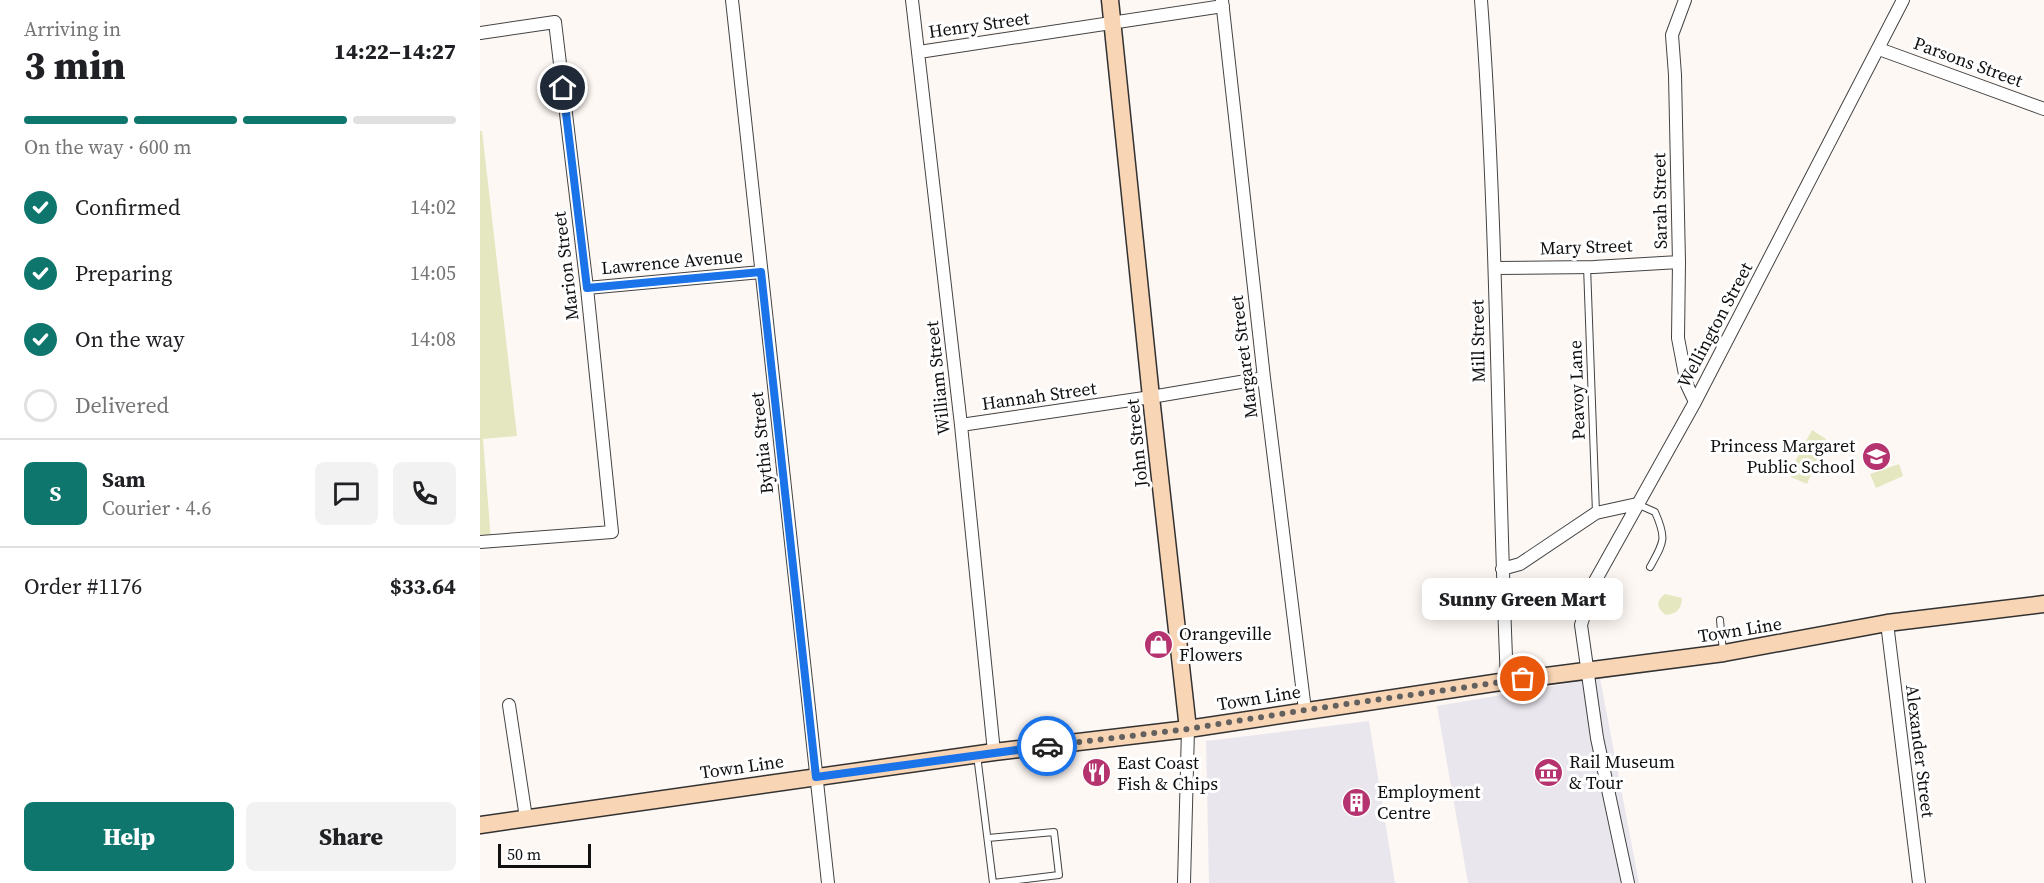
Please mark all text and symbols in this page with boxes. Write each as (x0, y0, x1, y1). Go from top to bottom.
street label: Henry Street (927, 5, 1031, 44)
text: Arriving in (24, 15, 121, 43)
street label: Parsons Street (1910, 30, 2026, 93)
text: 14:22–14:27 (334, 36, 456, 66)
text: 3 min (24, 39, 126, 92)
pin (537, 62, 588, 113)
icon: home (546, 71, 579, 104)
text: On the way · 600 m (24, 133, 191, 161)
street label: Sarah Street (1646, 152, 1673, 249)
icon: check (24, 191, 57, 224)
text: Confirmed (75, 192, 180, 222)
text: 14:02 (410, 193, 456, 221)
street label: Marion Street (546, 210, 585, 322)
street label: Mary Street (1539, 232, 1633, 261)
street label: Lawrence Avenue (600, 243, 744, 280)
icon: check (24, 257, 57, 290)
text: Preparing (75, 258, 172, 288)
street label: Wellington Street (1671, 258, 1758, 392)
text: 14:05 (410, 259, 456, 287)
street label: Margaret Street (1224, 294, 1263, 420)
street label: Mill Street (1464, 299, 1491, 383)
street label: William Street (919, 320, 956, 436)
icon: check (24, 323, 57, 356)
text: On the way (75, 324, 184, 354)
text: 14:08 (410, 325, 456, 353)
street label: Peavoy Lane (1562, 340, 1591, 440)
street label: Hannah Street (980, 375, 1098, 416)
text: Delivered (75, 390, 169, 420)
street label: Bythia Street (744, 391, 779, 495)
street label: John Street (1119, 398, 1154, 489)
place label: Princess Margaret Public School (1710, 433, 1855, 479)
school or university icon: Princess Margaret Public School (1860, 440, 1892, 472)
button: chat (315, 462, 378, 525)
button: phone (393, 462, 456, 525)
text: Sam (102, 464, 146, 494)
text: S (50, 478, 61, 508)
text: Courier · 4.6 (102, 494, 211, 522)
text: Order #1176 (24, 571, 142, 601)
text: $33.64 (390, 571, 456, 601)
callout: Sunny Green Mart (1422, 577, 1624, 619)
text: Sunny Green Mart (1439, 585, 1606, 613)
street label: Town Line (1696, 611, 1784, 648)
place label: Orangeville Flowers (1179, 621, 1272, 667)
shop icon: Orangeville Flowers (1142, 628, 1174, 660)
pin (1497, 653, 1548, 704)
icon: bag (1506, 662, 1539, 695)
street label: Town Line (1215, 679, 1303, 716)
street label: Alexander Street (1900, 683, 1941, 819)
courier (1017, 716, 1077, 776)
icon: car (1031, 730, 1064, 763)
street label: Town Line (698, 748, 786, 785)
place label: Rail Museum & Tour (1569, 749, 1675, 795)
place label: East Coast Fish & Chips (1117, 750, 1218, 796)
museum icon: Rail Museum & Tour (1532, 756, 1564, 788)
restaurant icon: East Coast Fish & Chips (1080, 757, 1112, 789)
place label: Employment Centre (1377, 779, 1481, 825)
building icon: Employment Centre (1340, 786, 1372, 818)
button: Help (24, 802, 234, 871)
button: Share (246, 802, 456, 871)
scale bar (498, 841, 591, 868)
text: 50 m (507, 843, 541, 865)

